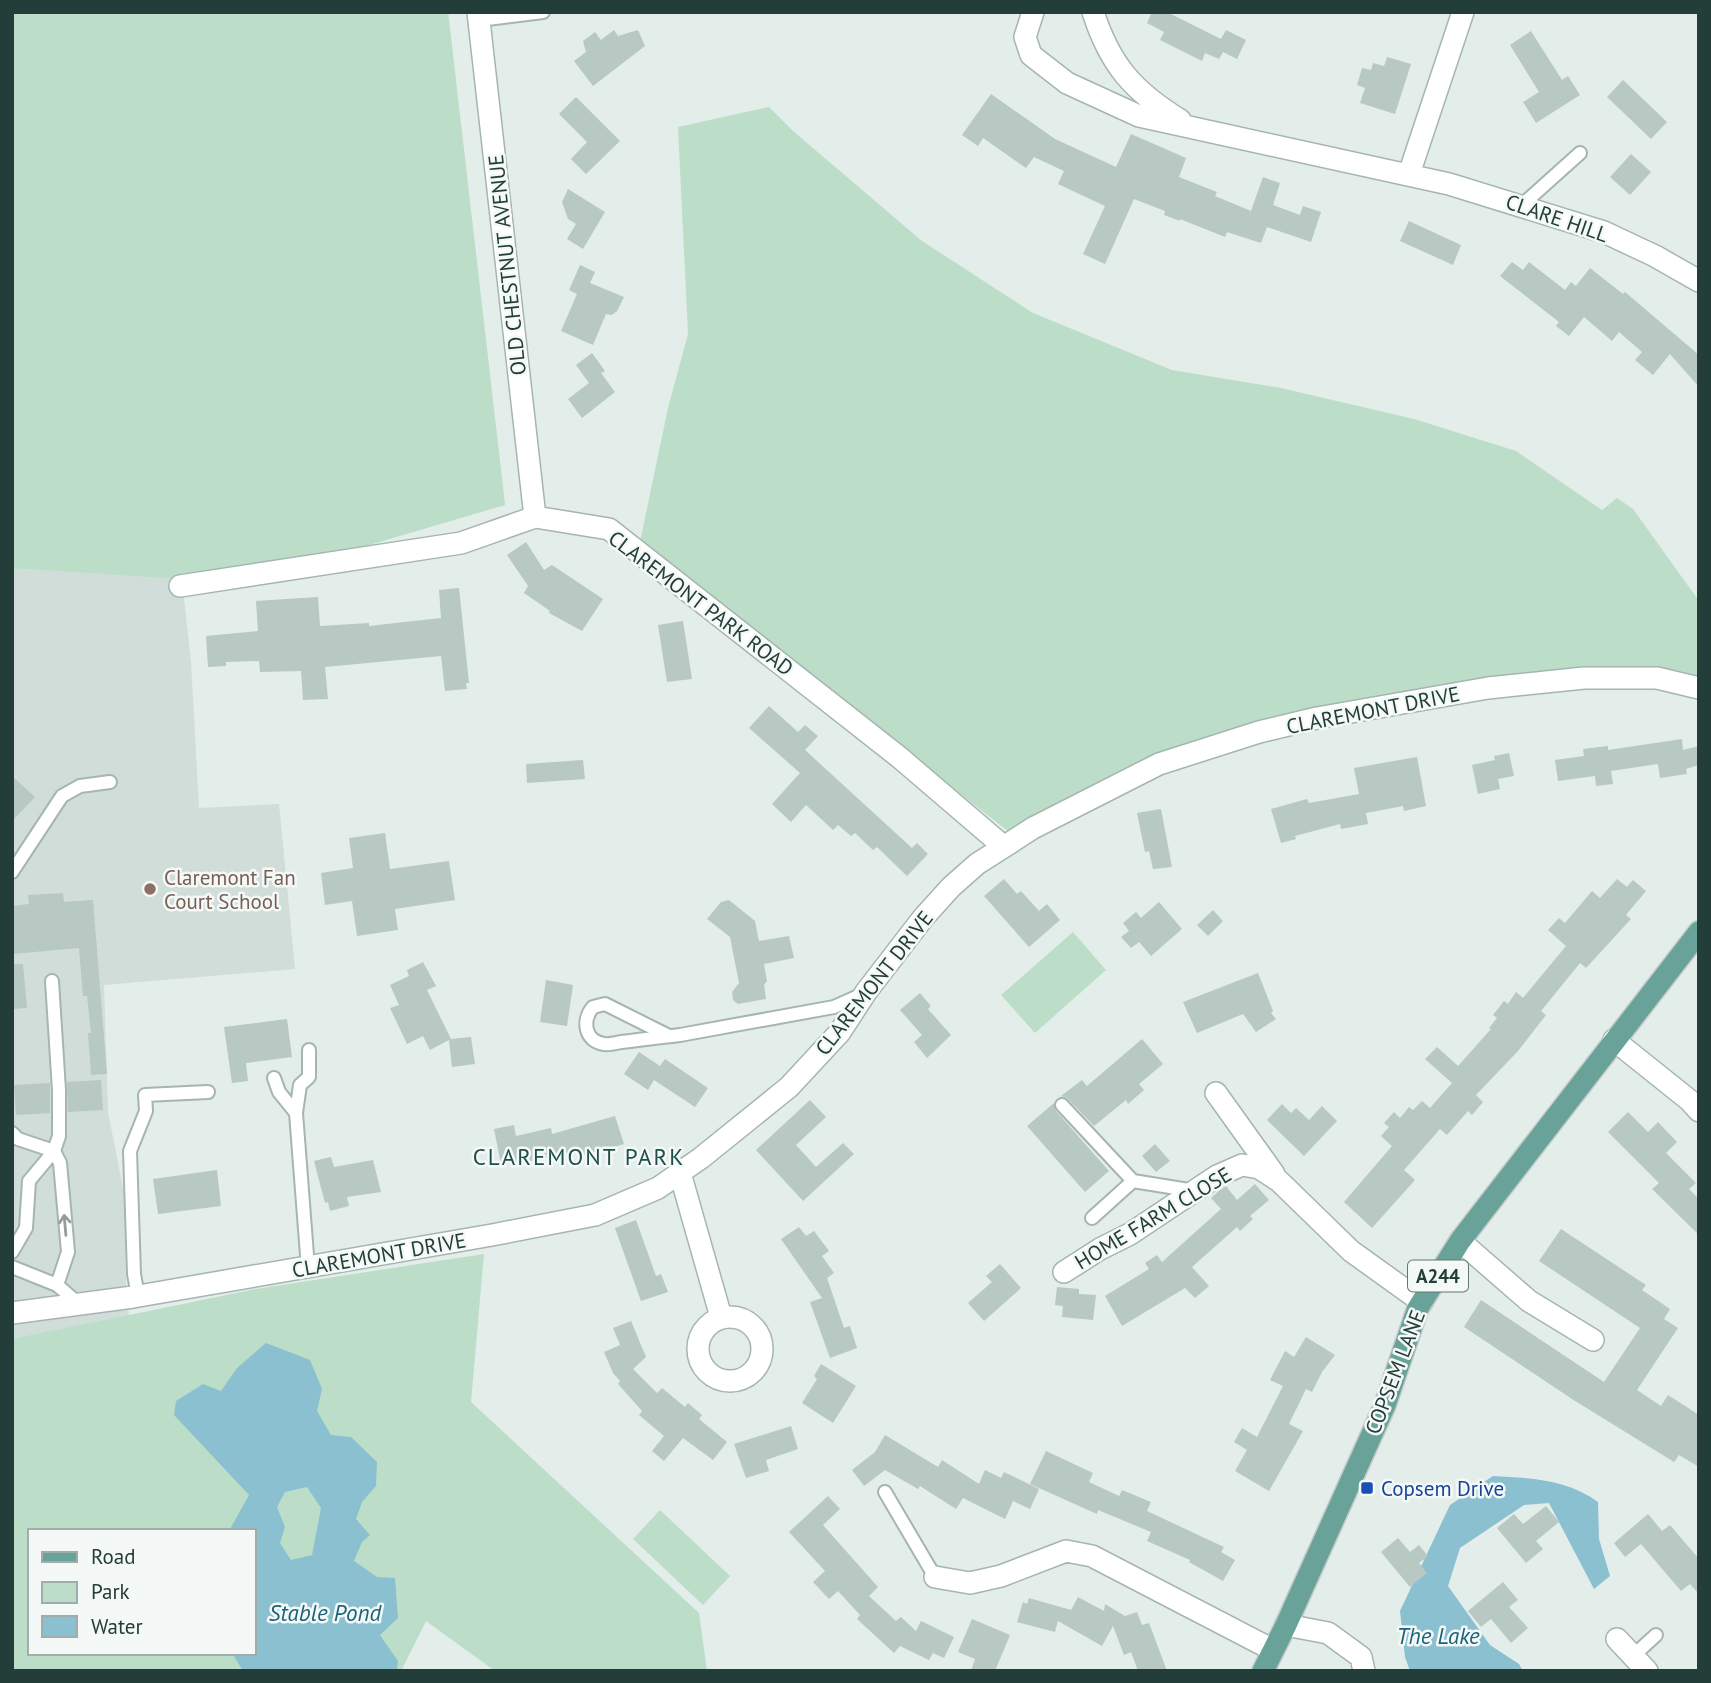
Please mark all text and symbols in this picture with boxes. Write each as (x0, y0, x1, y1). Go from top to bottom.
street label: OLD CHESTNUT AVENUE (482, 153, 532, 377)
street label: CLARE HILL (1502, 188, 1612, 248)
street label: CLAREMONT PARK ROAD (603, 525, 799, 681)
street label: CLAREMONT DRIVE (1284, 680, 1462, 740)
place label: Claremont Fan Court School (164, 864, 296, 915)
marker: Claremont Fan Court School (142, 881, 158, 897)
street label: CLAREMONT DRIVE (809, 905, 939, 1061)
district label: CLAREMONT PARK (473, 1142, 685, 1171)
street label: HOME FARM CLOSE (1070, 1161, 1236, 1275)
one-way arrow (58, 1214, 71, 1236)
street label: CLAREMONT DRIVE (290, 1226, 468, 1284)
road number: A244 (1408, 1260, 1468, 1292)
street label: COPSEM LANE (1359, 1306, 1431, 1438)
place label: Copsem Drive (1381, 1475, 1504, 1502)
marker: Copsem Drive (1359, 1480, 1375, 1496)
legend (28, 1529, 256, 1655)
text: Road (91, 1543, 135, 1570)
text: Park (91, 1578, 130, 1605)
water label: Stable Pond (269, 1598, 382, 1627)
text: Water (91, 1613, 143, 1640)
water label: The Lake (1396, 1621, 1480, 1650)

